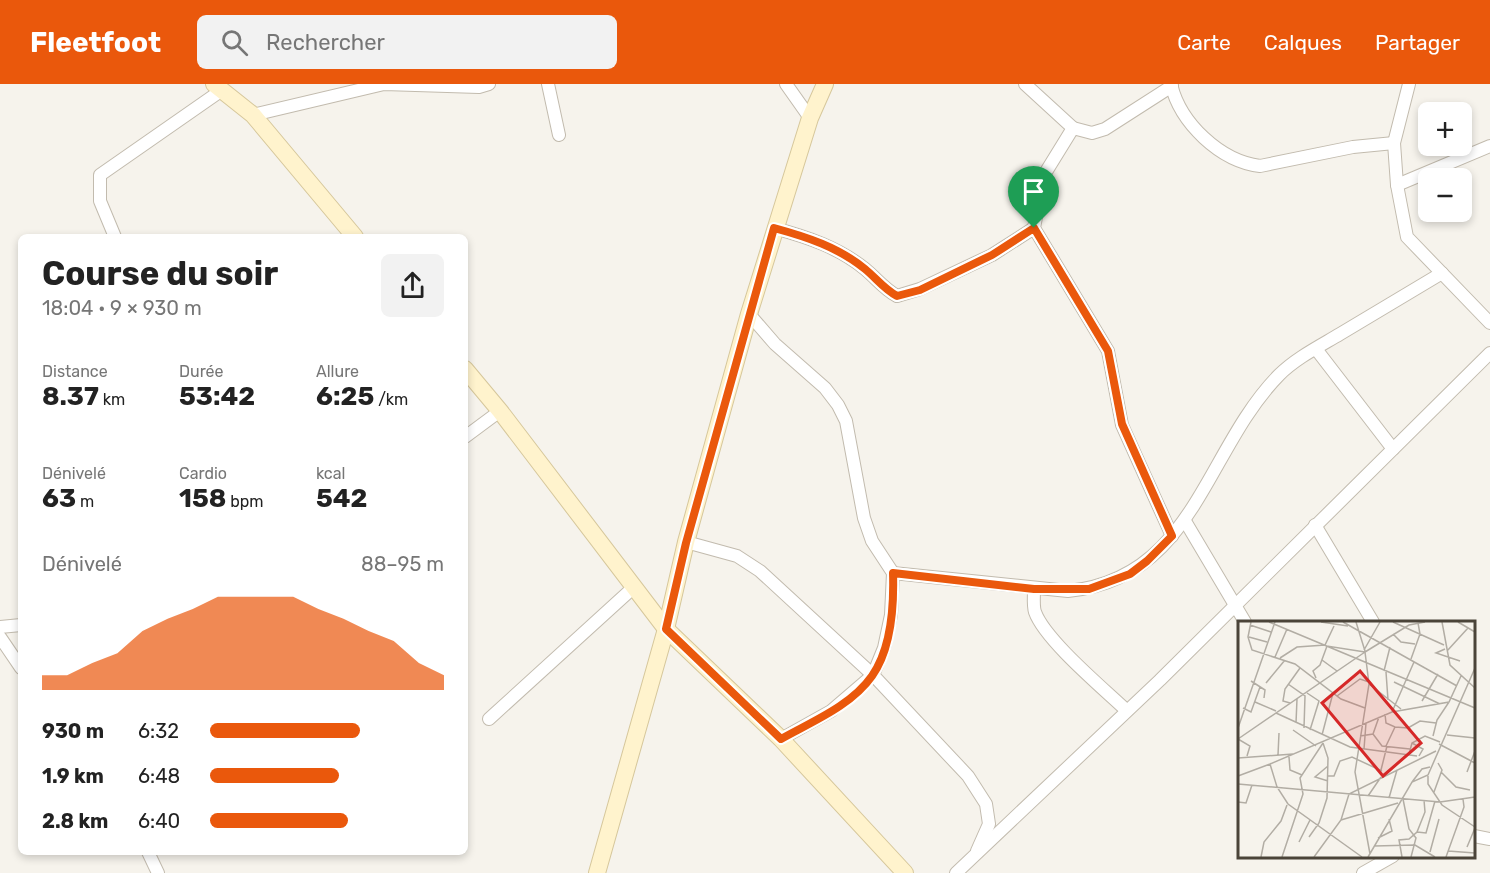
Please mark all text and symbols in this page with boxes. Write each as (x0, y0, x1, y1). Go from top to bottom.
search box (197, 15, 617, 69)
text: Fleetfoot (30, 26, 161, 59)
icon: search (218, 26, 251, 59)
text: Rechercher (266, 29, 385, 56)
text: Carte (1177, 30, 1231, 55)
text: Calques (1264, 30, 1342, 55)
text: Partager (1375, 30, 1460, 55)
map controls (1418, 102, 1472, 222)
button: + (1418, 102, 1472, 156)
pin (1008, 166, 1059, 228)
button: − (1418, 168, 1472, 222)
icon: arrive (1017, 175, 1050, 208)
text: Course du soir (42, 254, 278, 293)
button: share (381, 254, 444, 317)
text: 18:04 · 9 × 930 m (42, 296, 202, 320)
text: Distance (42, 362, 108, 381)
text: Durée (179, 362, 224, 381)
text: Allure (316, 362, 359, 381)
text: 8.37 (42, 381, 99, 412)
text: 53:42 (179, 381, 255, 412)
text: 6:25 (316, 381, 374, 412)
text: km (99, 390, 125, 409)
text: /km (374, 390, 408, 409)
text: Dénivelé (42, 464, 106, 483)
text: Cardio (179, 464, 227, 483)
text: kcal (316, 464, 345, 483)
text: 63 (42, 483, 76, 514)
text: 158 (179, 483, 226, 514)
text: 542 (316, 483, 367, 514)
text: m (76, 492, 94, 511)
text: bpm (226, 492, 264, 511)
text: Dénivelé (42, 552, 122, 576)
text: 88–95 m (361, 552, 444, 576)
inset map (1238, 621, 1475, 858)
text: 930 m (42, 719, 104, 743)
text: 6:32 (138, 719, 179, 743)
text: 1.9 km (42, 764, 104, 788)
text: 6:48 (138, 764, 180, 788)
text: 2.8 km (42, 809, 108, 833)
text: 6:40 (138, 809, 180, 833)

